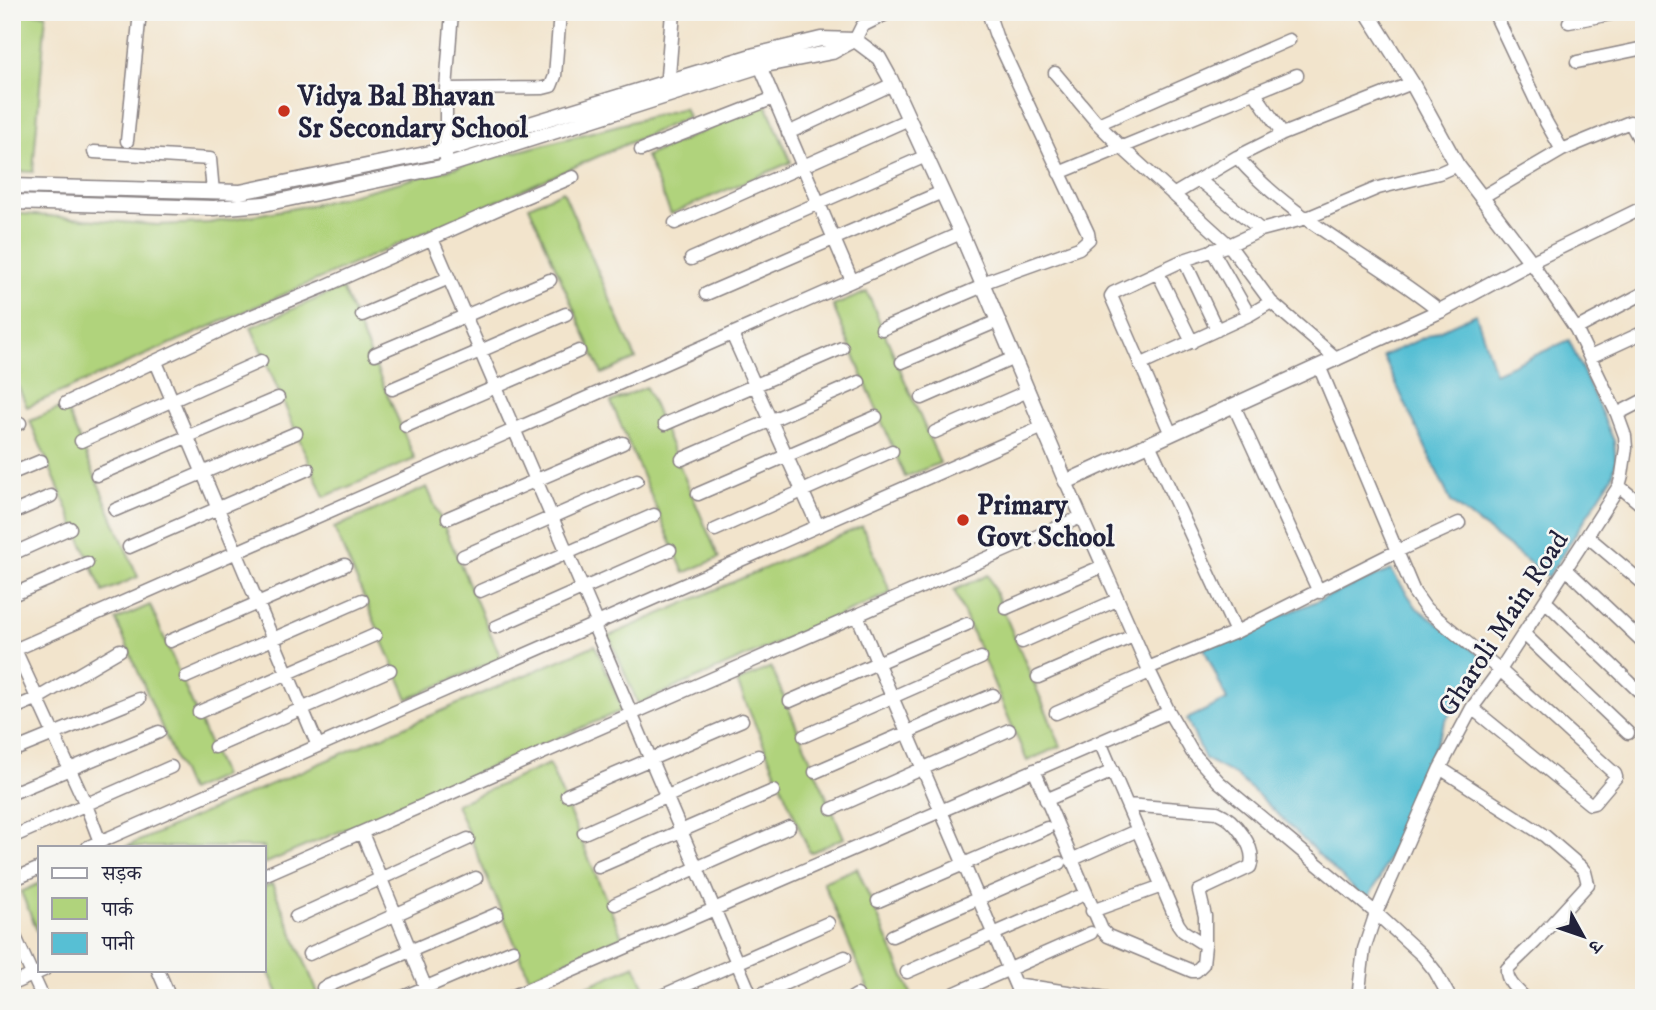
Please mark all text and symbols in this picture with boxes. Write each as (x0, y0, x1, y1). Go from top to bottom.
place label: Vidya Bal Bhavan Sr Secondary School (297, 79, 529, 146)
marker: Vidya Bal Bhavan Sr Secondary School (276, 103, 292, 119)
place label: Primary Govt School (977, 488, 1115, 555)
marker: Primary Govt School (955, 512, 971, 528)
street label: Gharoli Main Road (1430, 524, 1577, 724)
legend (38, 846, 266, 972)
text: सड़क (101, 861, 142, 887)
text: पार्क (101, 897, 134, 923)
north arrow (1548, 902, 1618, 972)
text: पानी (101, 931, 135, 957)
text: उ (1582, 933, 1608, 958)

